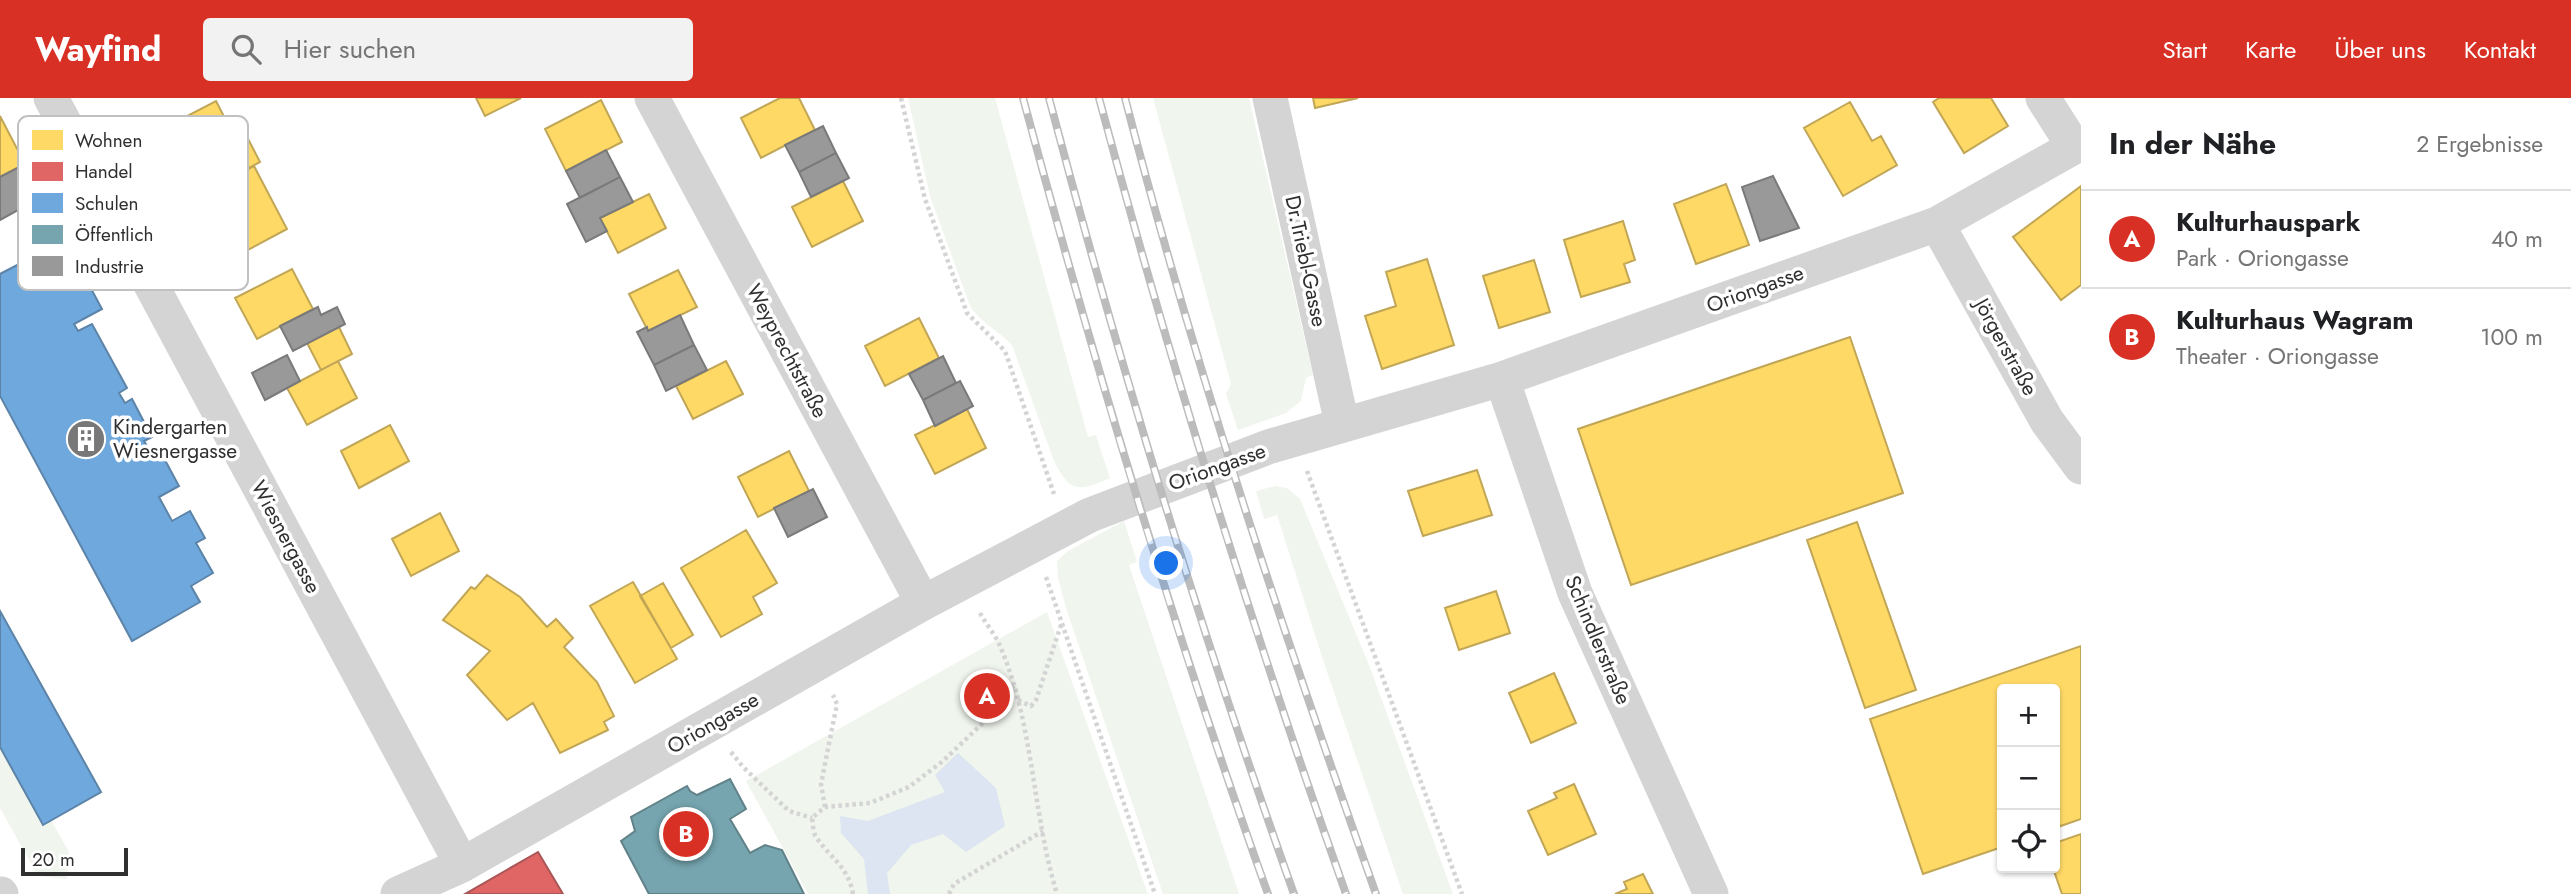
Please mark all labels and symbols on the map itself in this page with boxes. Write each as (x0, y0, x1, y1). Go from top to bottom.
legend (18, 116, 248, 290)
text: Wohnen (75, 127, 142, 154)
text: Handel (75, 158, 133, 185)
text: Schulen (75, 190, 139, 217)
street label: Dr.Triebl-Gasse (1277, 193, 1335, 330)
text: Öffentlich (75, 221, 154, 248)
text: Industrie (75, 253, 144, 280)
street label: Oriongasse (1702, 257, 1808, 320)
street label: Weyprechtstraße (739, 279, 835, 424)
street label: Jörgerstraße (1966, 290, 2045, 401)
place label: Kindergarten Wiesnergasse (113, 412, 237, 466)
building icon: Kindergarten Wiesnergasse (65, 418, 107, 460)
street label: Oriongasse (1164, 435, 1270, 498)
street label: Wiesnergasse (244, 475, 328, 599)
your location (1149, 546, 1183, 580)
street label: Schindlerstraße (1557, 571, 1639, 709)
pin: A (964, 670, 1010, 722)
street label: Oriongasse (662, 685, 765, 761)
pin: B (663, 808, 709, 860)
scale bar (21, 845, 128, 877)

